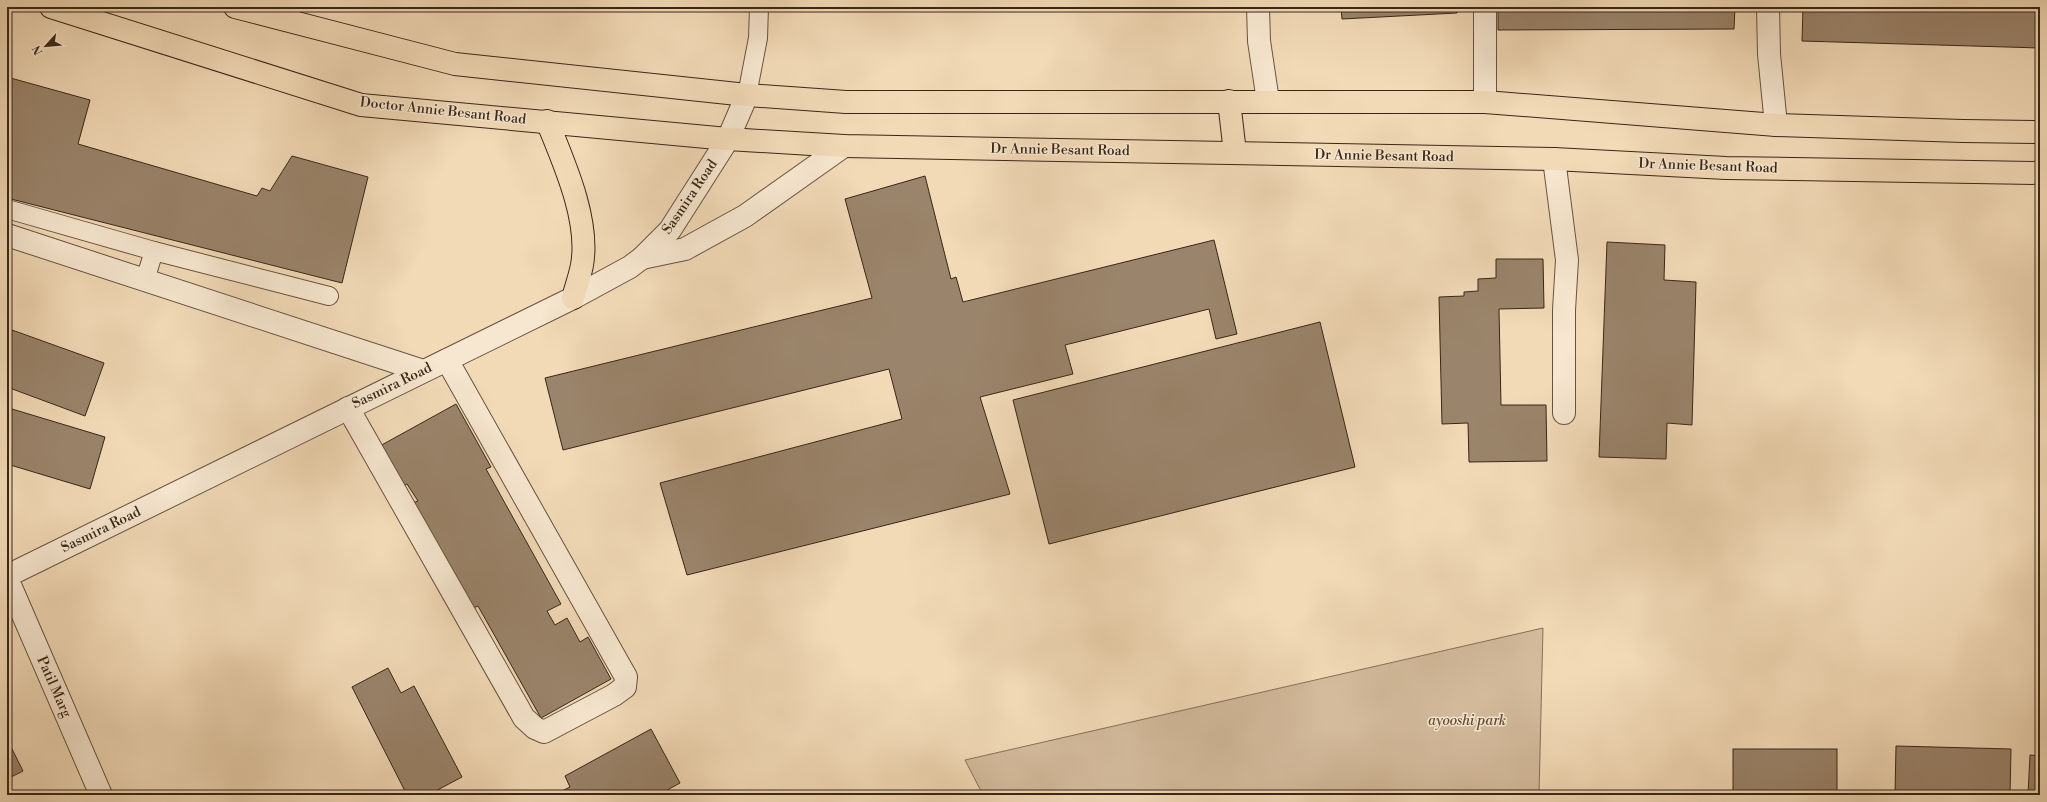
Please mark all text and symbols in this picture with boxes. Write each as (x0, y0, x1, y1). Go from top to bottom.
north arrow (26, 26, 66, 66)
text: N (30, 43, 46, 57)
street label: Doctor Annie Besant Road (359, 93, 527, 129)
street label: Dr Annie Besant Road (990, 140, 1130, 160)
street label: Dr Annie Besant Road (1314, 146, 1454, 166)
street label: Dr Annie Besant Road (1638, 155, 1778, 177)
street label: Sasmira Road (658, 156, 722, 238)
street label: Sasmira Road (349, 359, 435, 413)
street label: Sasmira Road (58, 503, 144, 557)
street label: Patil Marg (33, 654, 76, 721)
park label: ayooshi park (1428, 712, 1506, 730)

